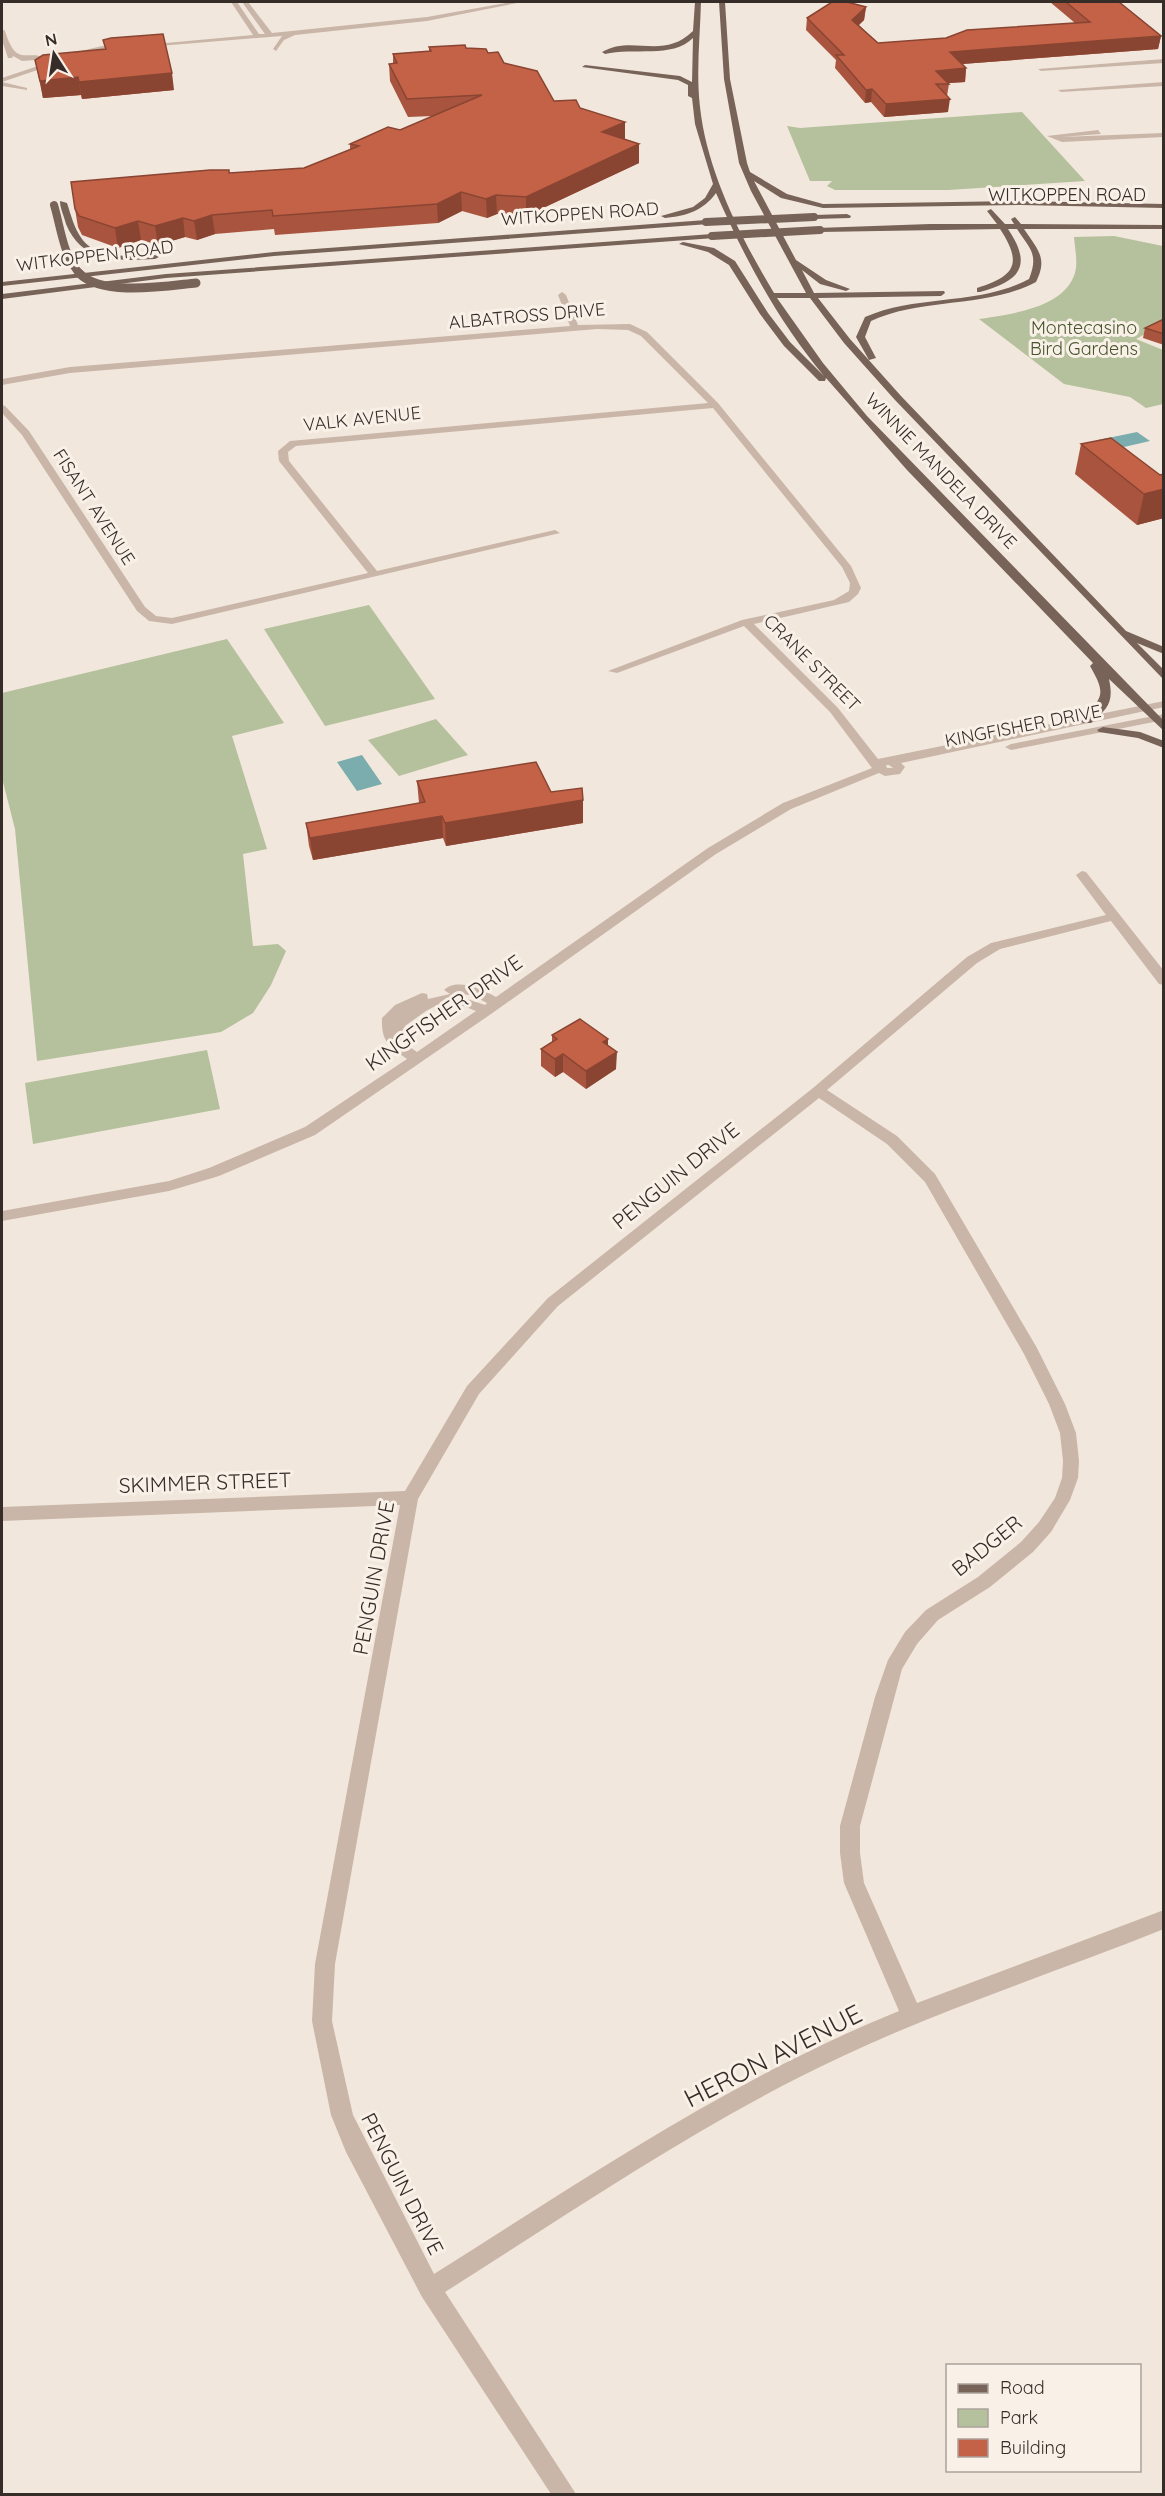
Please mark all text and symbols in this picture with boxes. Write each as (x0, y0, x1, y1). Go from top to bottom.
north arrow (24, 24, 84, 84)
text: N (43, 28, 59, 50)
street label: WITKOPPEN ROAD (988, 183, 1146, 206)
street label: WITKOPPEN ROAD (500, 197, 660, 230)
street label: WITKOPPEN ROAD (15, 234, 175, 277)
street label: ALBATROSS DRIVE (448, 297, 606, 334)
park label: Montecasino Bird Gardens (1030, 316, 1138, 360)
street label: WINNIE MANDELA DRIVE (861, 388, 1022, 554)
street label: VALK AVENUE (302, 401, 422, 436)
street label: FISANT AVENUE (48, 444, 140, 569)
street label: CRANE STREET (759, 609, 866, 716)
street label: KINGFISHER DRIVE (943, 699, 1103, 752)
street label: KINGFISHER DRIVE (360, 948, 527, 1076)
street label: PENGUIN DRIVE (607, 1116, 744, 1234)
street label: SKIMMER STREET (118, 1466, 292, 1498)
street label: PENGUIN DRIVE (347, 1499, 399, 1657)
street label: BADGER (946, 1509, 1027, 1581)
street label: HERON AVENUE (678, 1997, 867, 2115)
street label: PENGUIN DRIVE (356, 2108, 450, 2259)
legend (946, 2364, 1141, 2472)
text: Road (1000, 2376, 1045, 2399)
text: Park (1000, 2406, 1038, 2429)
text: Building (1000, 2436, 1066, 2459)

